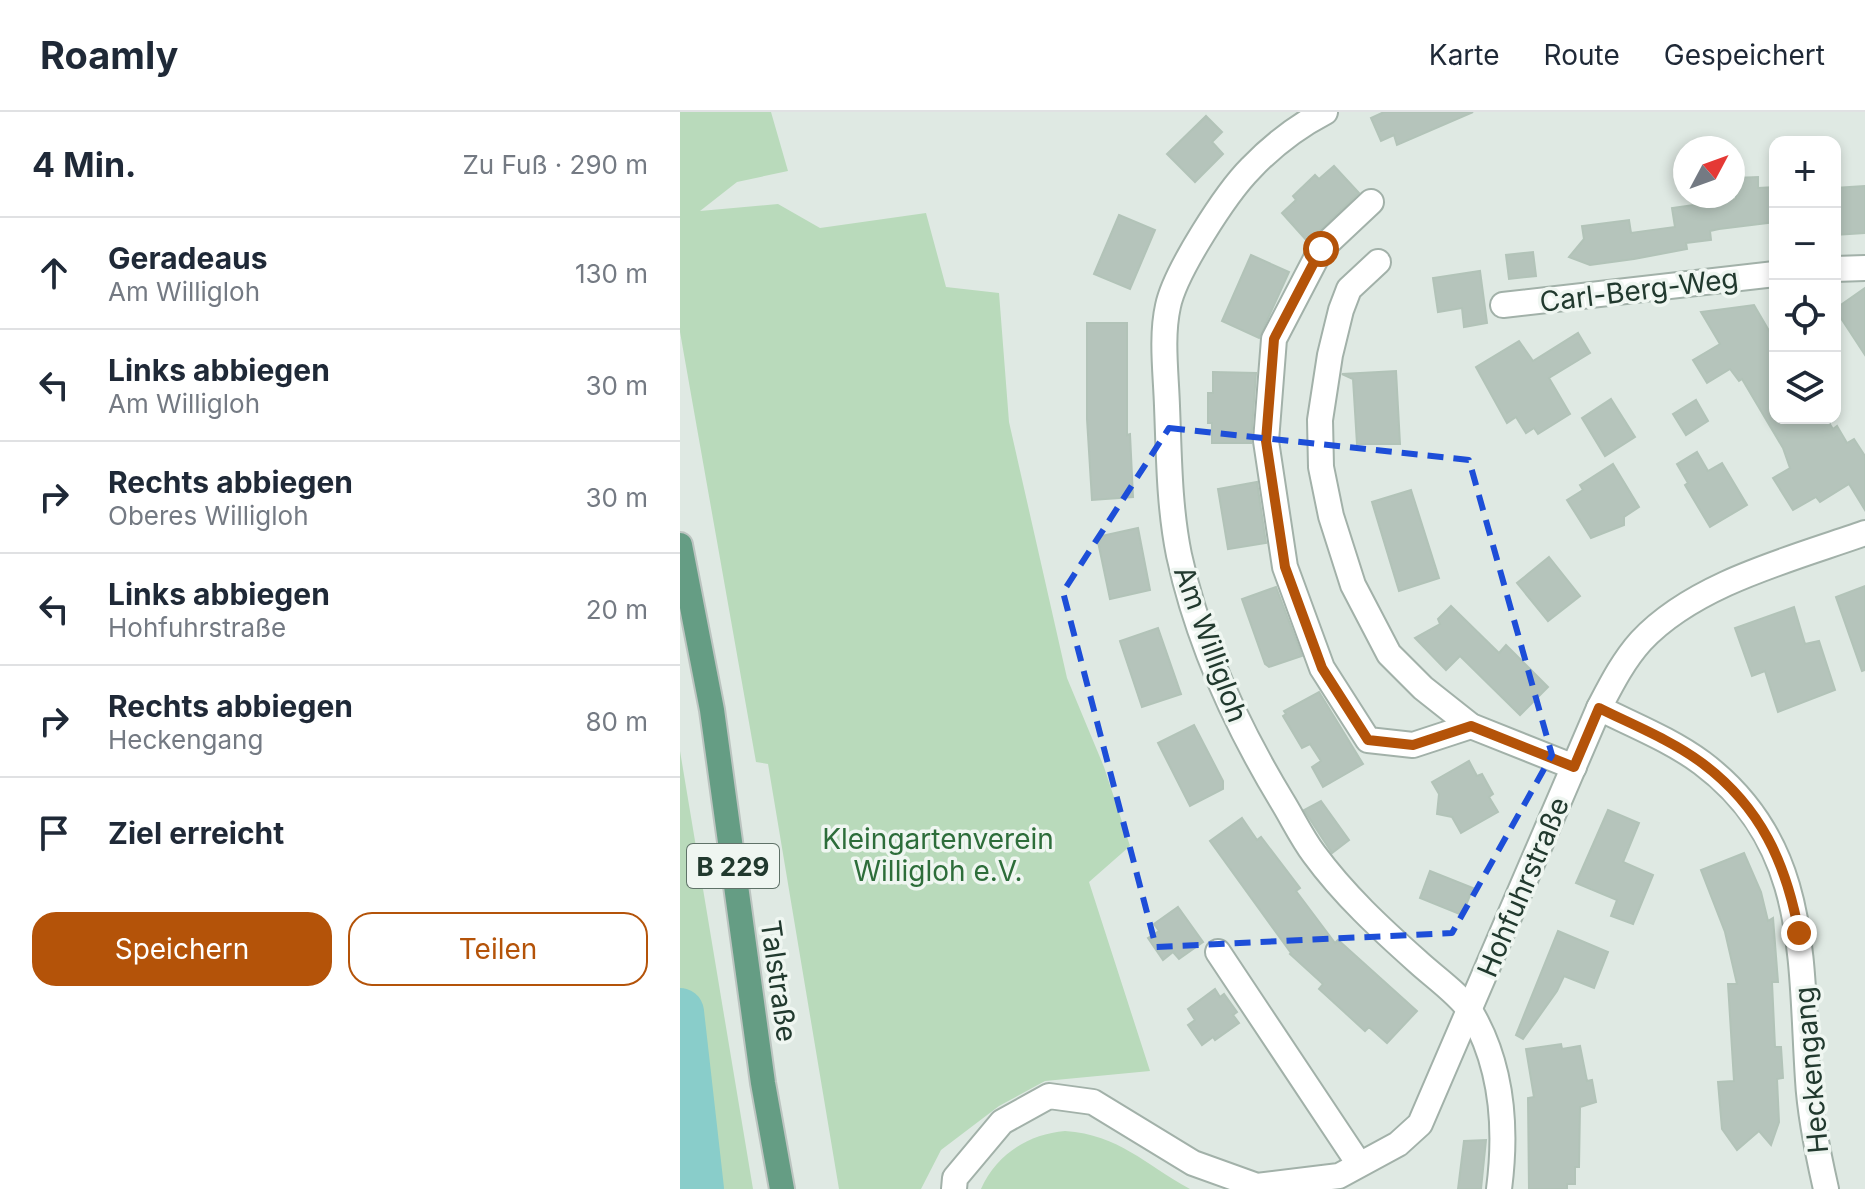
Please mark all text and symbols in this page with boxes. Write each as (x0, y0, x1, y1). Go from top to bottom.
text: Roamly (40, 32, 178, 78)
text: Karte (1429, 38, 1500, 72)
text: Route (1544, 38, 1620, 72)
text: Gespeichert (1664, 38, 1825, 72)
north arrow (1673, 136, 1745, 208)
map controls (1769, 136, 1841, 424)
button: + (1769, 136, 1841, 208)
text: 4 Min. (32, 144, 136, 185)
text: Zu Fuß · 290 m (463, 149, 648, 180)
button: − (1769, 208, 1841, 280)
route start (1303, 231, 1339, 267)
text: Geradeaus (108, 240, 268, 276)
icon: ahead (32, 251, 76, 295)
text: 130 m (575, 258, 648, 289)
street label: Carl-Berg-Weg (1538, 261, 1740, 319)
text: Am Willigloh (108, 276, 260, 307)
button: locate (1769, 280, 1841, 352)
text: Links abbiegen (108, 352, 330, 388)
button: layers (1769, 352, 1841, 424)
icon: left (32, 363, 76, 407)
text: 30 m (585, 370, 648, 401)
text: Am Willigloh (108, 388, 260, 419)
text: Rechts abbiegen (108, 464, 353, 500)
icon: right (32, 475, 76, 519)
text: 30 m (585, 482, 648, 513)
text: Oberes Willigloh (108, 500, 309, 531)
street label: Am Willigloh (1167, 561, 1255, 727)
text: Links abbiegen (108, 576, 330, 612)
icon: left (32, 587, 76, 631)
text: 20 m (586, 594, 648, 625)
text: Hohfuhrstraße (108, 612, 286, 643)
text: Rechts abbiegen (108, 688, 353, 724)
icon: right (32, 699, 76, 743)
text: 80 m (585, 706, 648, 737)
text: Heckengang (108, 724, 263, 755)
street label: Hohfuhrstraße (1470, 792, 1576, 982)
icon: arrive (32, 811, 76, 855)
text: Ziel erreicht (108, 815, 284, 851)
park label: Kleingartenverein Willigloh e.V. (822, 822, 1054, 888)
road number: B 229 (687, 844, 779, 888)
button: Speichern (32, 912, 332, 986)
button: Teilen (348, 912, 648, 986)
route end (1781, 915, 1817, 951)
street label: Talstraße (754, 918, 804, 1044)
street label: Heckengang (1787, 985, 1835, 1155)

